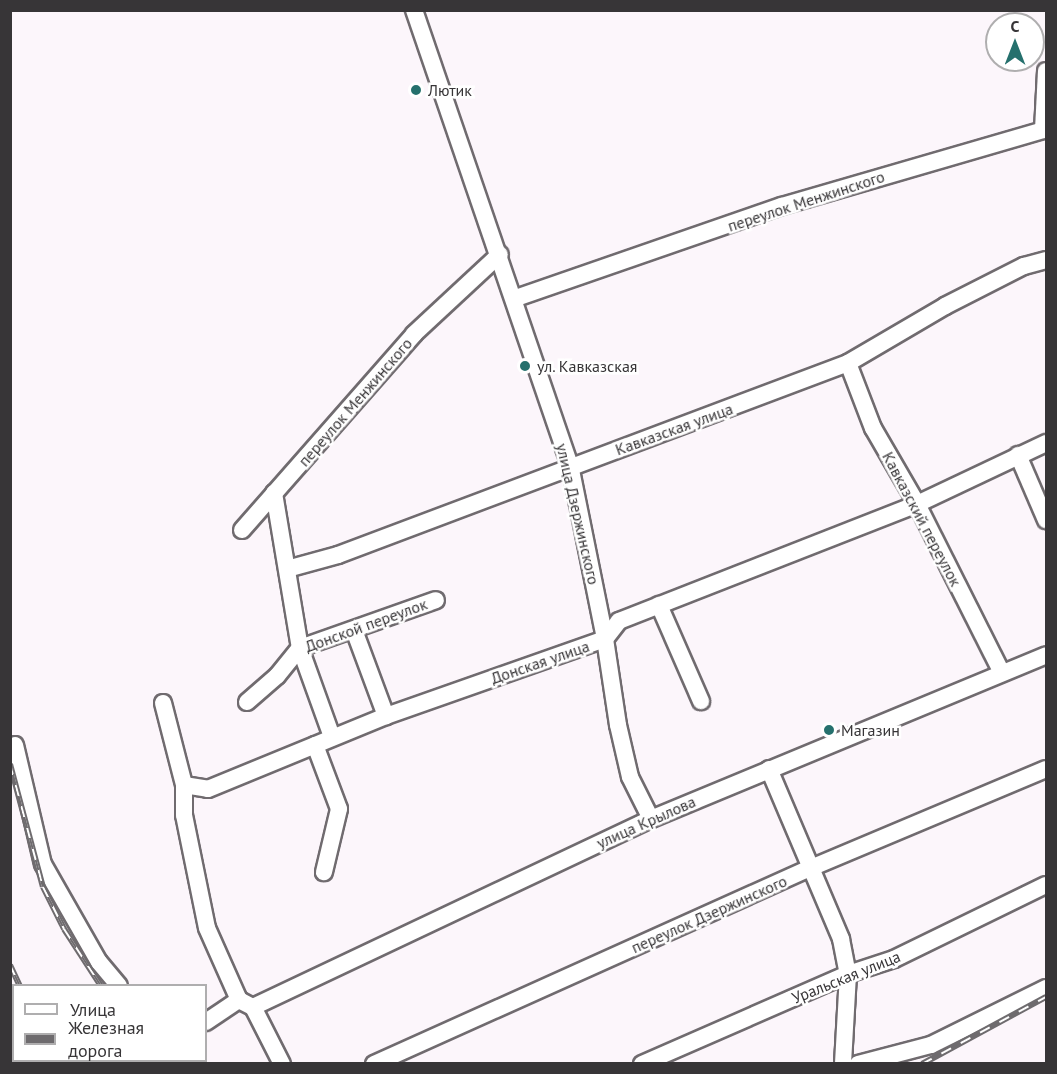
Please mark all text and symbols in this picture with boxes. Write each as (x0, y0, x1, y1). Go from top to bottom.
north arrow (985, 12, 1045, 72)
text: С (1011, 16, 1019, 36)
place label: Лютик (428, 80, 472, 100)
marker: Лютик (409, 83, 423, 97)
street label: переулок Менжинского (725, 167, 887, 235)
street label: переулок Менжинского (294, 334, 416, 470)
place label: ул. Кавказская (537, 356, 639, 376)
marker: ул. Кавказская (518, 359, 532, 373)
street label: Кавказская улица (613, 399, 735, 459)
street label: улица Дзержинского (552, 441, 604, 587)
street label: Кавказский переулок (878, 448, 966, 590)
street label: Донской переулок (302, 594, 430, 656)
street label: Донская улица (488, 636, 592, 688)
place label: Магазин (841, 720, 900, 740)
marker: Магазин (822, 723, 836, 737)
street label: улица Крылова (593, 792, 699, 852)
street label: переулок Дзержинского (628, 871, 790, 957)
street label: Уральская улица (789, 947, 903, 1007)
legend (12, 984, 207, 1062)
text: Улица (70, 998, 116, 1021)
text: Железная дорога (68, 1016, 144, 1062)

